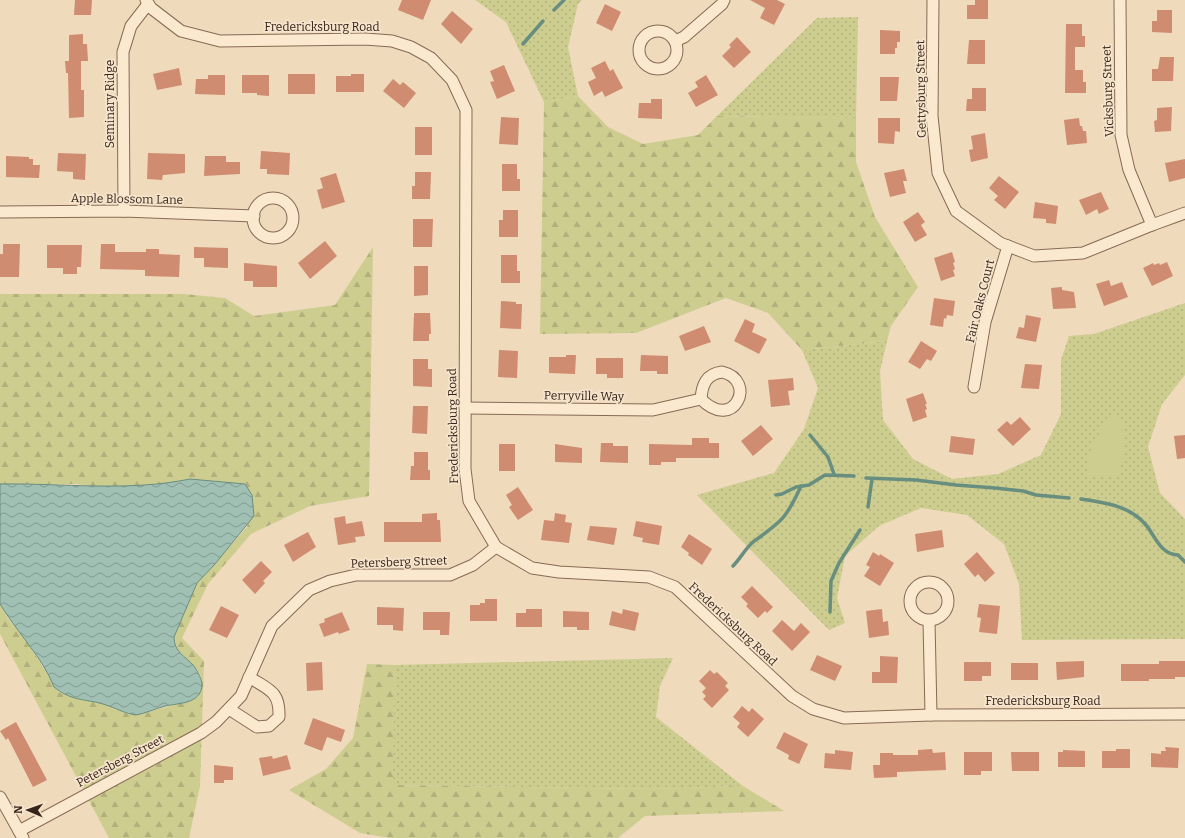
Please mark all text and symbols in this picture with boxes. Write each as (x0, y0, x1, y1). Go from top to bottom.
street label: Fredericksburg Road (264, 20, 380, 34)
street label: Gettysburg Street (913, 39, 929, 138)
street label: Vicksburg Street (1099, 44, 1117, 137)
street label: Seminary Ridge (103, 60, 117, 148)
street label: Apple Blossom Lane (71, 191, 183, 207)
street label: Fair Oaks Court (963, 257, 997, 344)
street label: Fredericksburg Road (445, 368, 461, 484)
street label: Perryville Way (544, 388, 625, 404)
street label: Petersberg Street (350, 553, 448, 571)
street label: Fredericksburg Road (686, 580, 780, 668)
street label: Fredericksburg Road (985, 694, 1101, 708)
street label: Petersberg Street (74, 732, 167, 790)
north arrow (8, 790, 48, 830)
text: N (12, 805, 25, 814)

